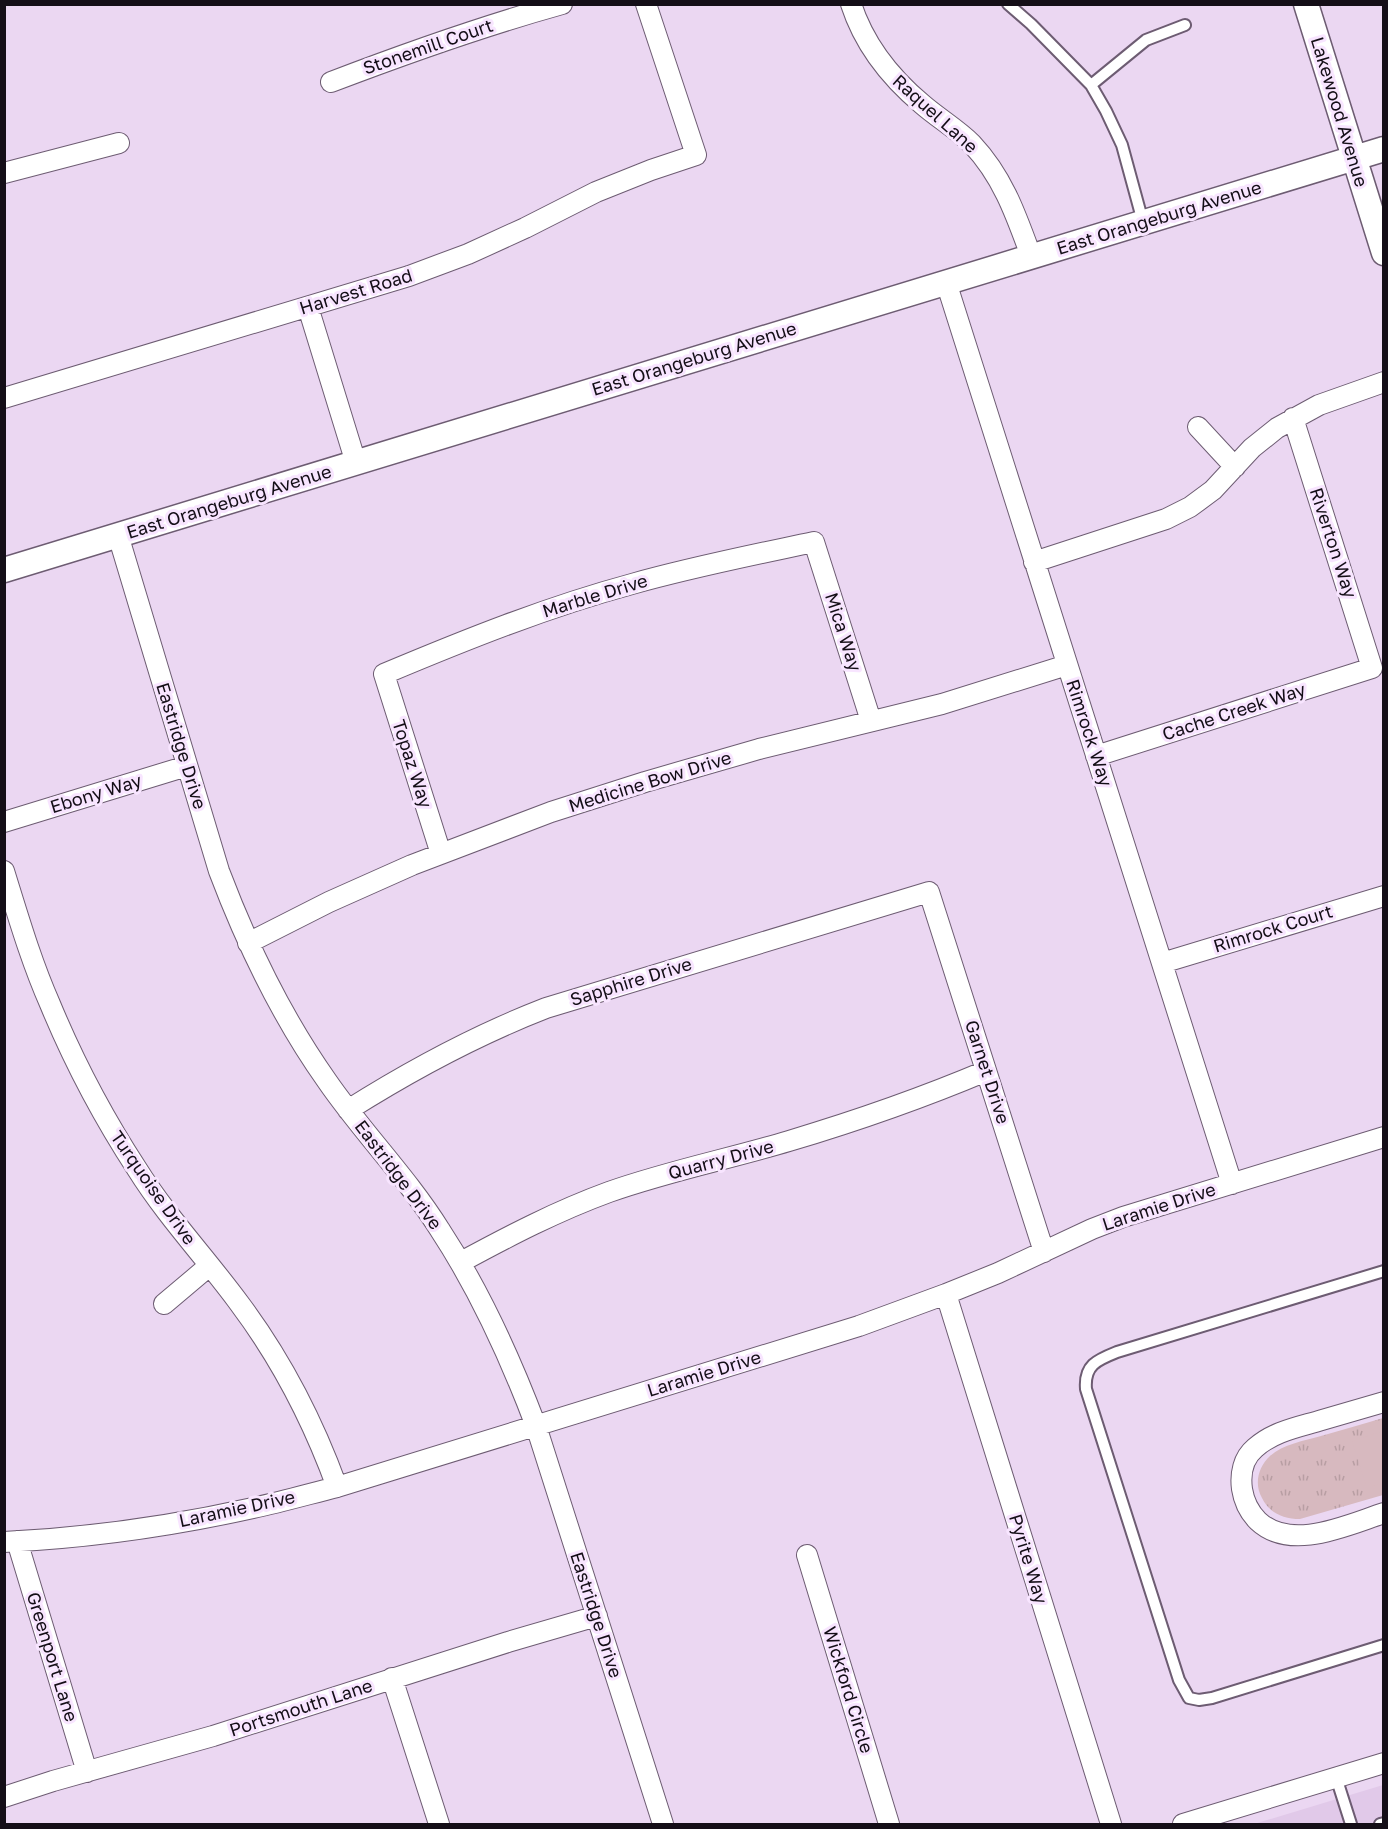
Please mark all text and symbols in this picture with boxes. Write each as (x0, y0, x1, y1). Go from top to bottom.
street label: Stonemill Court (360, 14, 496, 79)
street label: Lakewood Avenue (1307, 34, 1373, 189)
street label: Raquel Lane (889, 69, 983, 157)
street label: East Orangeburg Avenue (1054, 175, 1264, 259)
street label: Harvest Road (297, 263, 415, 319)
street label: East Orangeburg Avenue (589, 316, 799, 400)
street label: East Orangeburg Avenue (124, 459, 334, 543)
street label: Riverton Way (1306, 485, 1362, 601)
street label: Marble Drive (539, 569, 650, 621)
street label: Mica Way (821, 590, 867, 674)
street label: Rimrock Way (1062, 676, 1118, 789)
street label: Cache Creek Way (1159, 678, 1308, 745)
street label: Eastridge Drive (152, 680, 212, 812)
street label: Topaz Way (388, 717, 438, 811)
street label: Medicine Bow Drive (566, 746, 734, 816)
street label: Ebony Way (47, 769, 144, 817)
street label: Rimrock Court (1210, 899, 1335, 957)
street label: Sapphire Drive (567, 952, 694, 1010)
street label: Garnet Drive (961, 1017, 1015, 1126)
street label: Eastridge Drive (351, 1115, 447, 1233)
street label: Turquoise Drive (106, 1126, 201, 1249)
street label: Quarry Drive (666, 1134, 776, 1184)
street label: Laramie Drive (1099, 1177, 1218, 1235)
street label: Laramie Drive (644, 1345, 763, 1401)
street label: Laramie Drive (177, 1485, 297, 1531)
street label: Pyrite Way (1005, 1511, 1053, 1606)
street label: Eastridge Drive (566, 1549, 628, 1681)
street label: Greenport Lane (23, 1589, 83, 1724)
street label: Wickford Circle (819, 1624, 879, 1756)
street label: Portsmouth Lane (226, 1674, 375, 1741)

